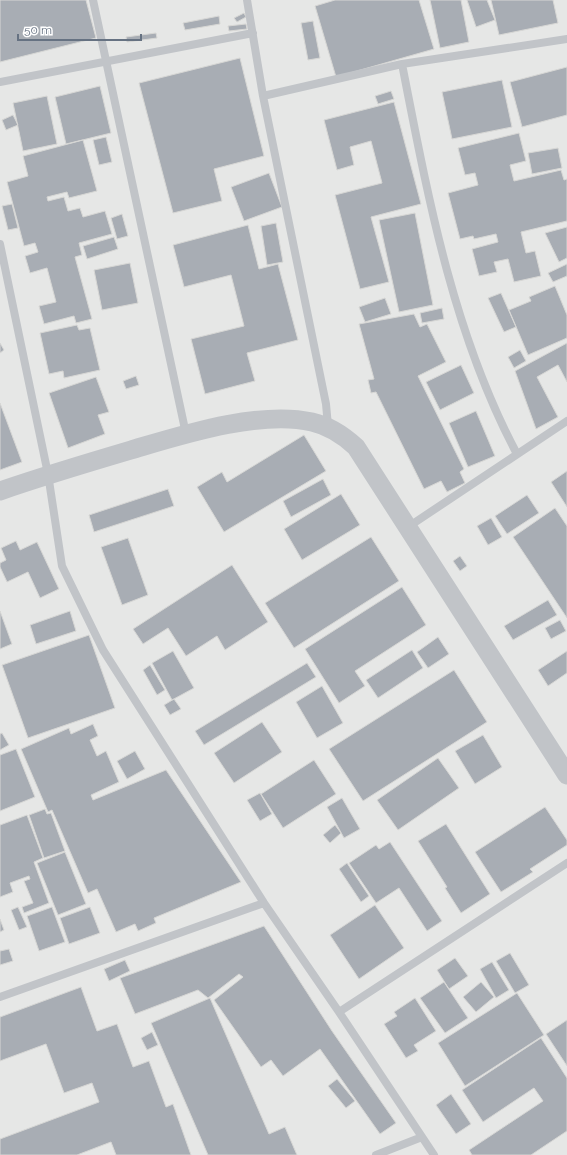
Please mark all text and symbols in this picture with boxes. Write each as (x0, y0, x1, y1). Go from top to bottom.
scale bar (18, 16, 141, 42)
text: 50 m (24, 23, 52, 37)

